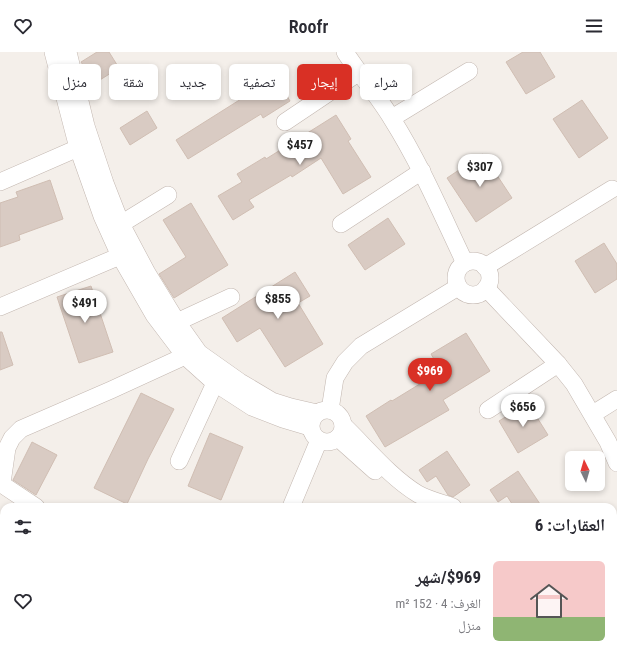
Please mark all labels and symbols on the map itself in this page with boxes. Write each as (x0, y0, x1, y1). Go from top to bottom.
pin: $457 (276, 132, 324, 166)
pin: $307 (456, 154, 504, 188)
pin: $855 (254, 286, 302, 320)
pin: $491 (61, 290, 109, 324)
pin: $969 (406, 358, 454, 392)
pin: $656 (499, 394, 547, 428)
north arrow (565, 451, 605, 491)

